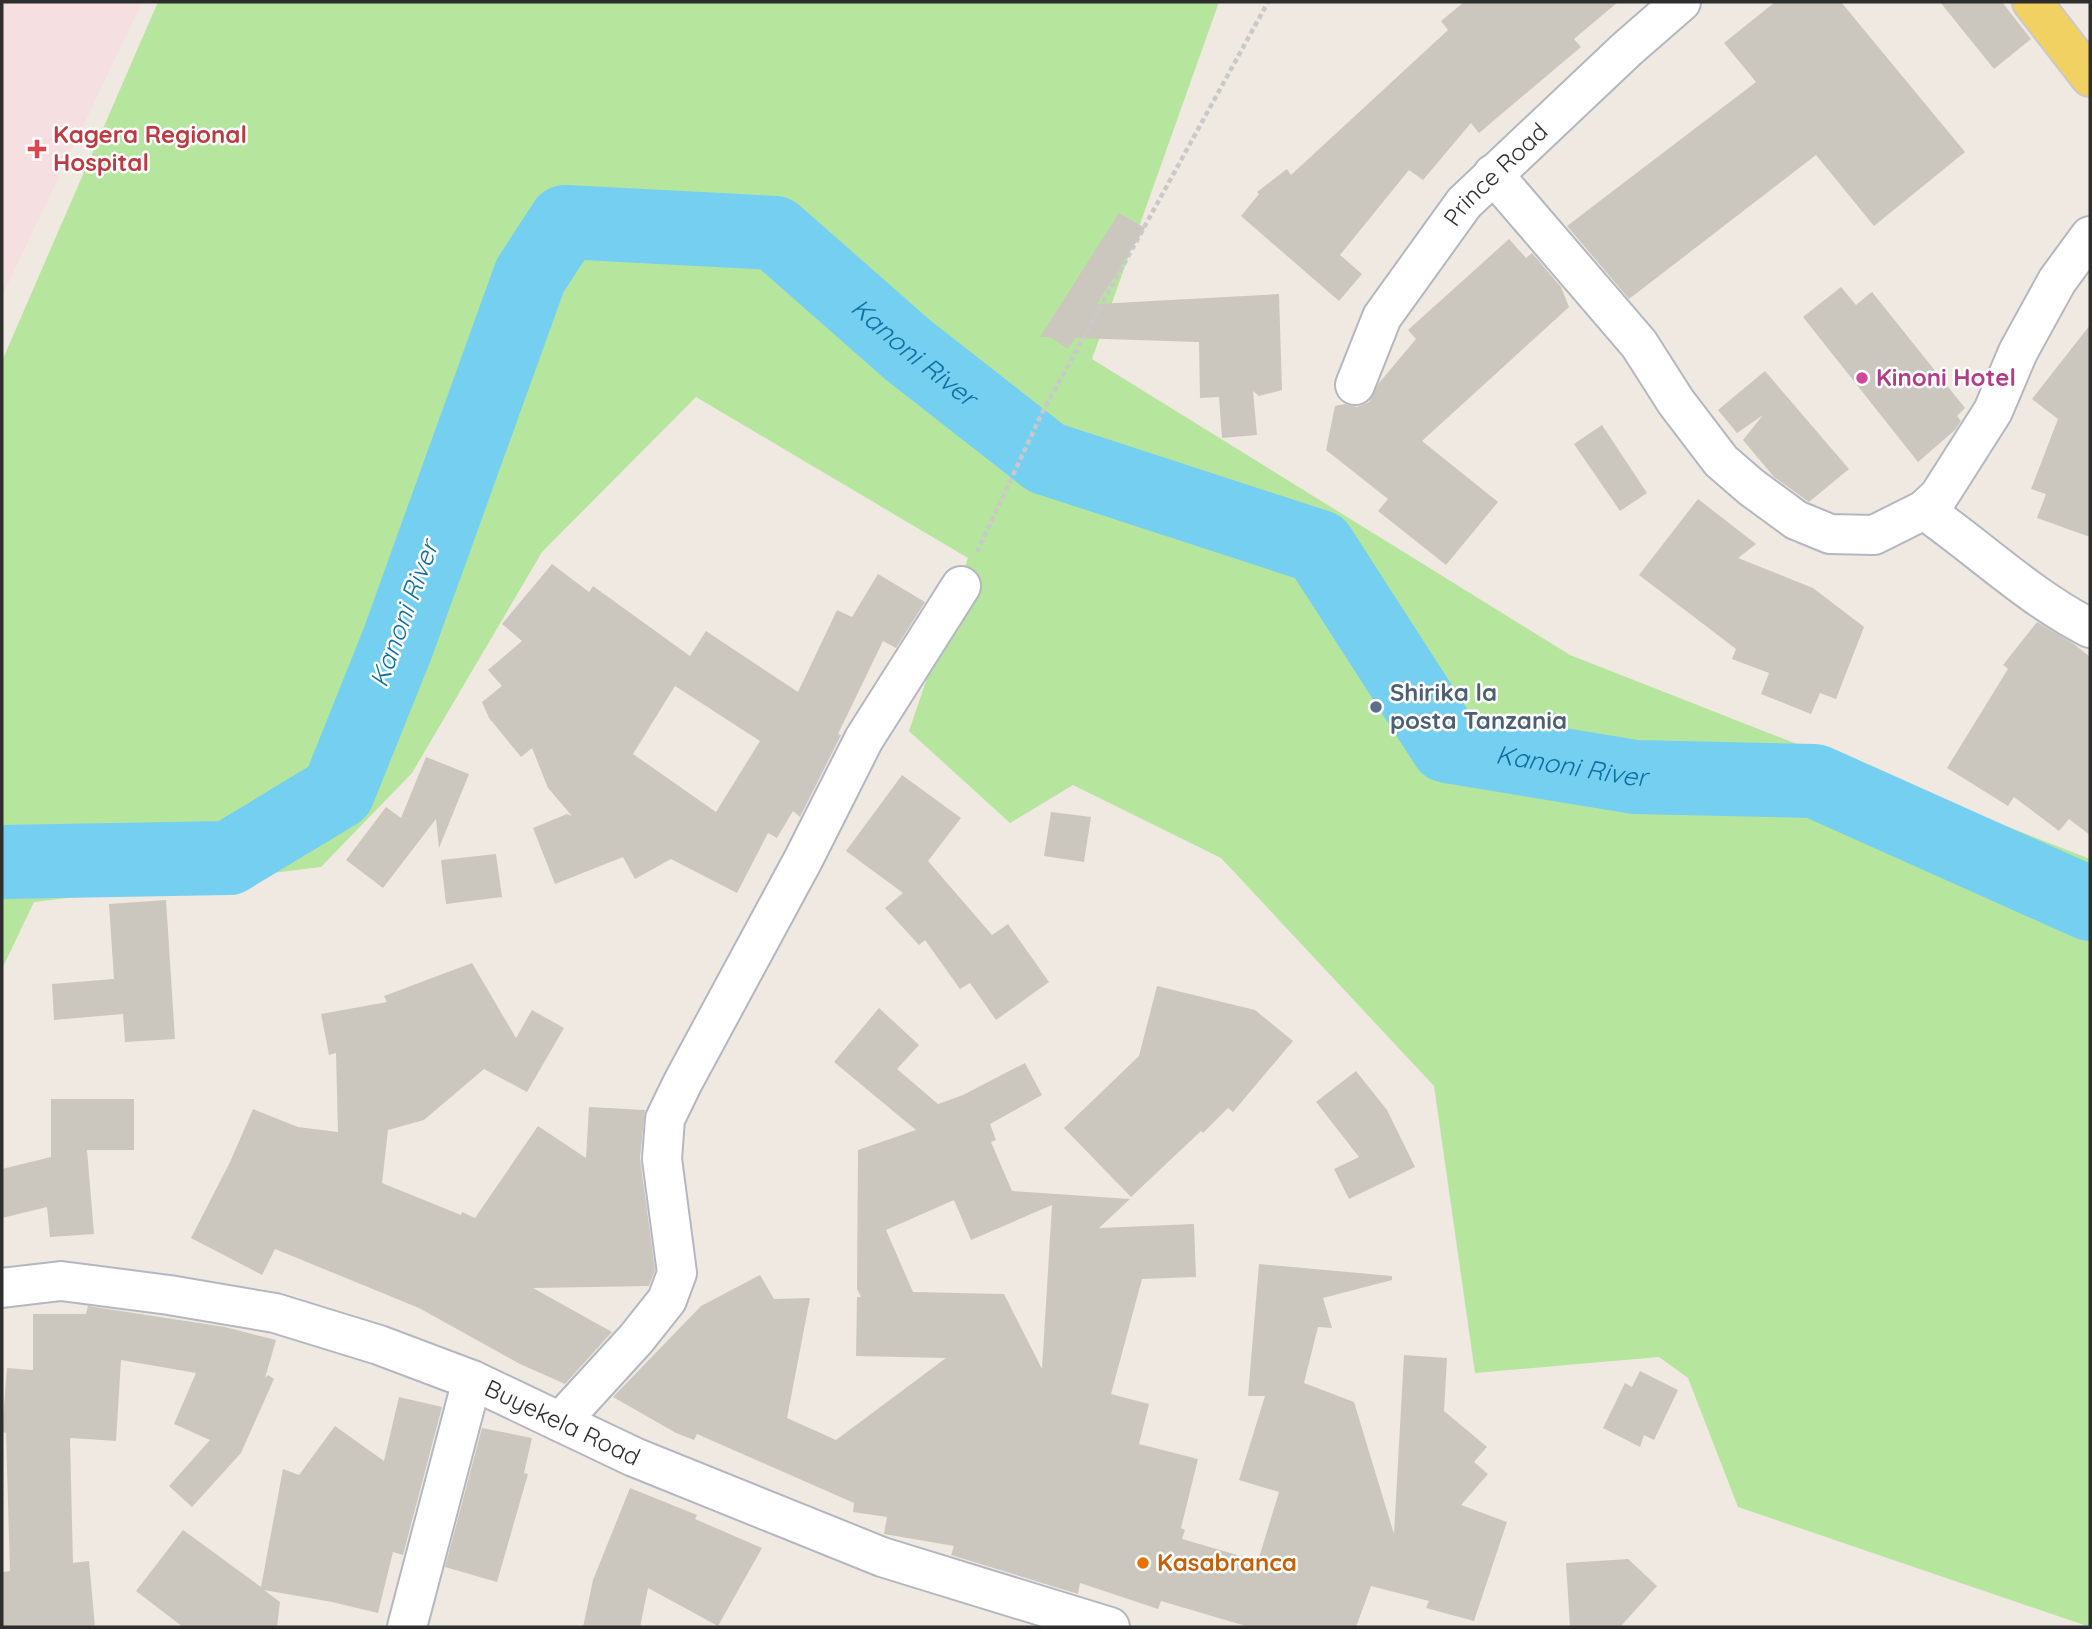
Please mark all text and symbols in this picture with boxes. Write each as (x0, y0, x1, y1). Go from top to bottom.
street label: Prince Road (1436, 116, 1553, 231)
place label: Kagera Regional Hospital (53, 119, 247, 177)
marker: Kagera Regional Hospital (27, 139, 47, 159)
water label: Kanoni River (845, 291, 986, 415)
place label: Kinoni Hotel (1876, 362, 2016, 392)
marker: Kinoni Hotel (1854, 370, 1870, 386)
water label: Kanoni River (362, 533, 446, 691)
place label: Shirika la posta Tanzania (1390, 677, 1567, 735)
marker: Shirika la posta Tanzania (1368, 699, 1384, 715)
water label: Kanoni River (1493, 737, 1651, 793)
street label: Buyekela Road (480, 1372, 645, 1472)
place label: Kasabranca (1157, 1547, 1297, 1577)
marker: Kasabranca (1135, 1555, 1151, 1571)

